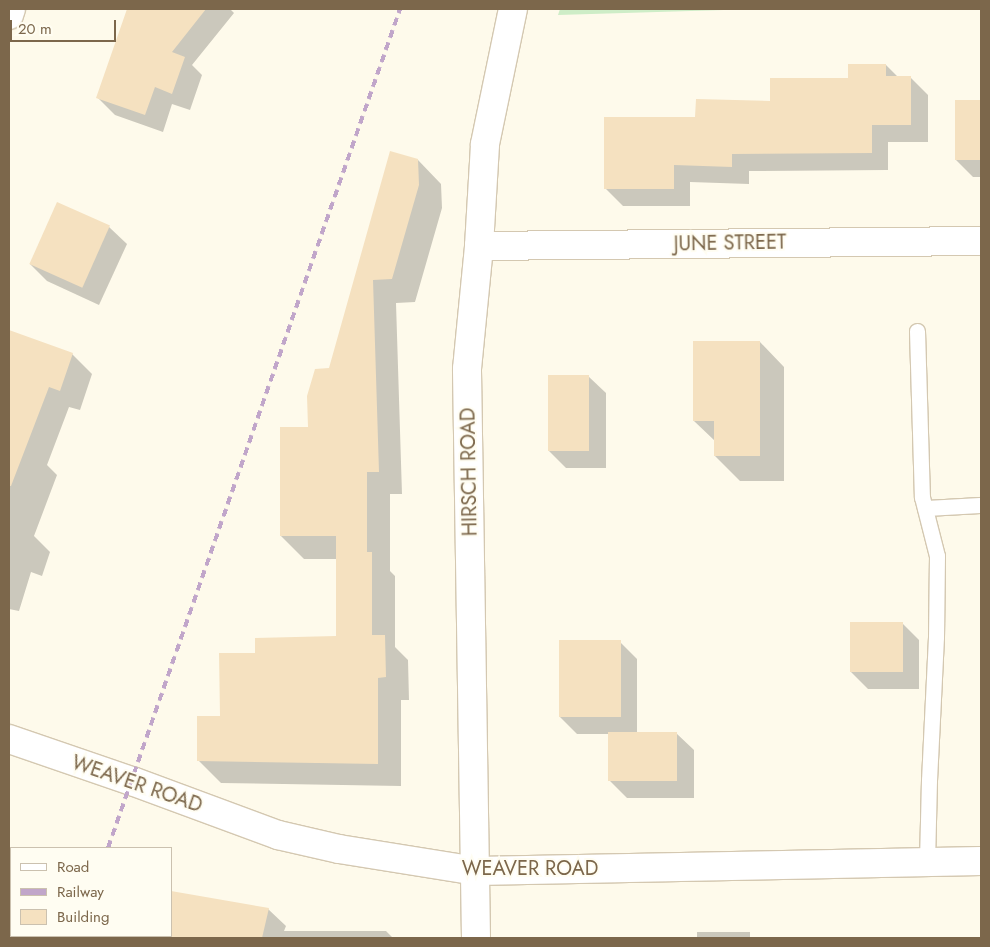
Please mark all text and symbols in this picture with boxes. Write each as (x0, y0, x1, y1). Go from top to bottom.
scale bar (12, 10, 119, 42)
text: 20 m (18, 18, 52, 40)
street label: JUNE STREET (674, 230, 786, 256)
street label: HIRSCH ROAD (456, 408, 482, 536)
street label: WEAVER ROAD (69, 750, 205, 818)
legend (10, 847, 172, 937)
text: Road (57, 856, 89, 878)
street label: WEAVER ROAD (462, 856, 598, 880)
text: Railway (57, 881, 104, 903)
text: Building (57, 906, 109, 928)

